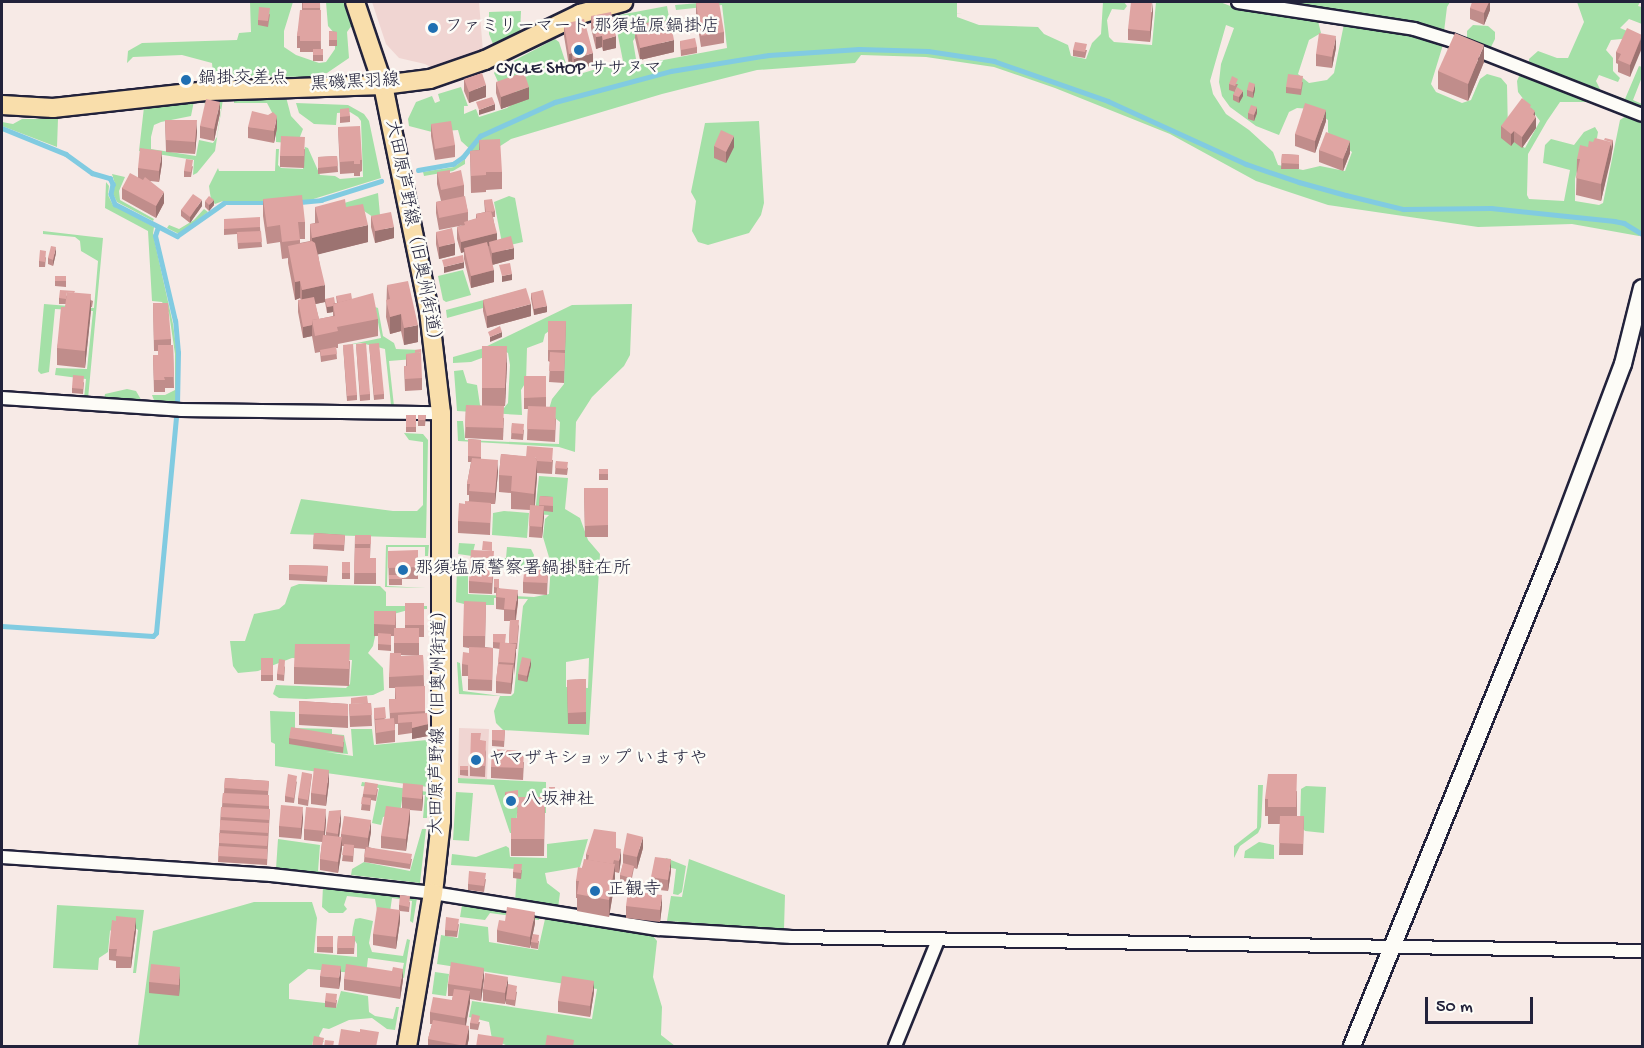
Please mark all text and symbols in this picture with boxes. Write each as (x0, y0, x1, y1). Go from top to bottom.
place label: ファミリーマート 那須塩原鍋掛店 (445, 17, 719, 39)
marker: ファミリーマート 那須塩原鍋掛店 (426, 21, 440, 35)
marker: CYCLE SHOP ササヌマ (572, 43, 586, 57)
place label: CYCLE SHOP ササヌマ (496, 59, 662, 81)
place label: 鍋掛交差点 (198, 69, 288, 91)
street label: 黒磯黒羽線 (309, 71, 401, 97)
marker: 鍋掛交差点 (179, 73, 193, 87)
street label: 大田原芦野線（旧奥州街道） (379, 118, 445, 352)
place label: 那須塩原警察署鍋掛駐在所 (415, 559, 631, 581)
marker: 那須塩原警察署鍋掛駐在所 (396, 563, 410, 577)
street label: 大田原芦野線（旧奥州街道） (427, 601, 453, 835)
place label: ヤマザキショップ いますや (488, 749, 708, 771)
marker: ヤマザキショップ いますや (469, 753, 483, 767)
place label: 八坂神社 (523, 790, 595, 812)
marker: 八坂神社 (504, 794, 518, 808)
place label: 正観寺 (607, 880, 661, 902)
marker: 正観寺 (588, 884, 602, 898)
scale bar (1428, 985, 1536, 1023)
text: 50 m (1436, 997, 1473, 1018)

